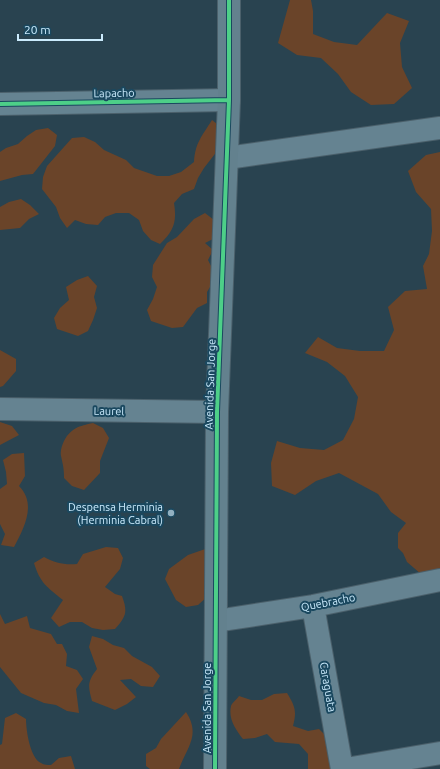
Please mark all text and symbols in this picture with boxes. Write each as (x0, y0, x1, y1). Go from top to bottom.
scale bar (18, 16, 102, 42)
text: 20 m (24, 23, 51, 36)
street label: Lapacho (93, 87, 135, 99)
street label: Avenida San Jorge (202, 339, 218, 429)
street label: Laurel (94, 405, 125, 417)
place label: Despensa Herminia (Herminia Cabral) (68, 501, 163, 527)
marker: Despensa Herminia (Herminia Cabral) (166, 508, 176, 518)
street label: Quebracho (300, 591, 356, 613)
street label: Caraguata (318, 661, 338, 713)
street label: Avenida San Jorge (201, 663, 213, 753)

